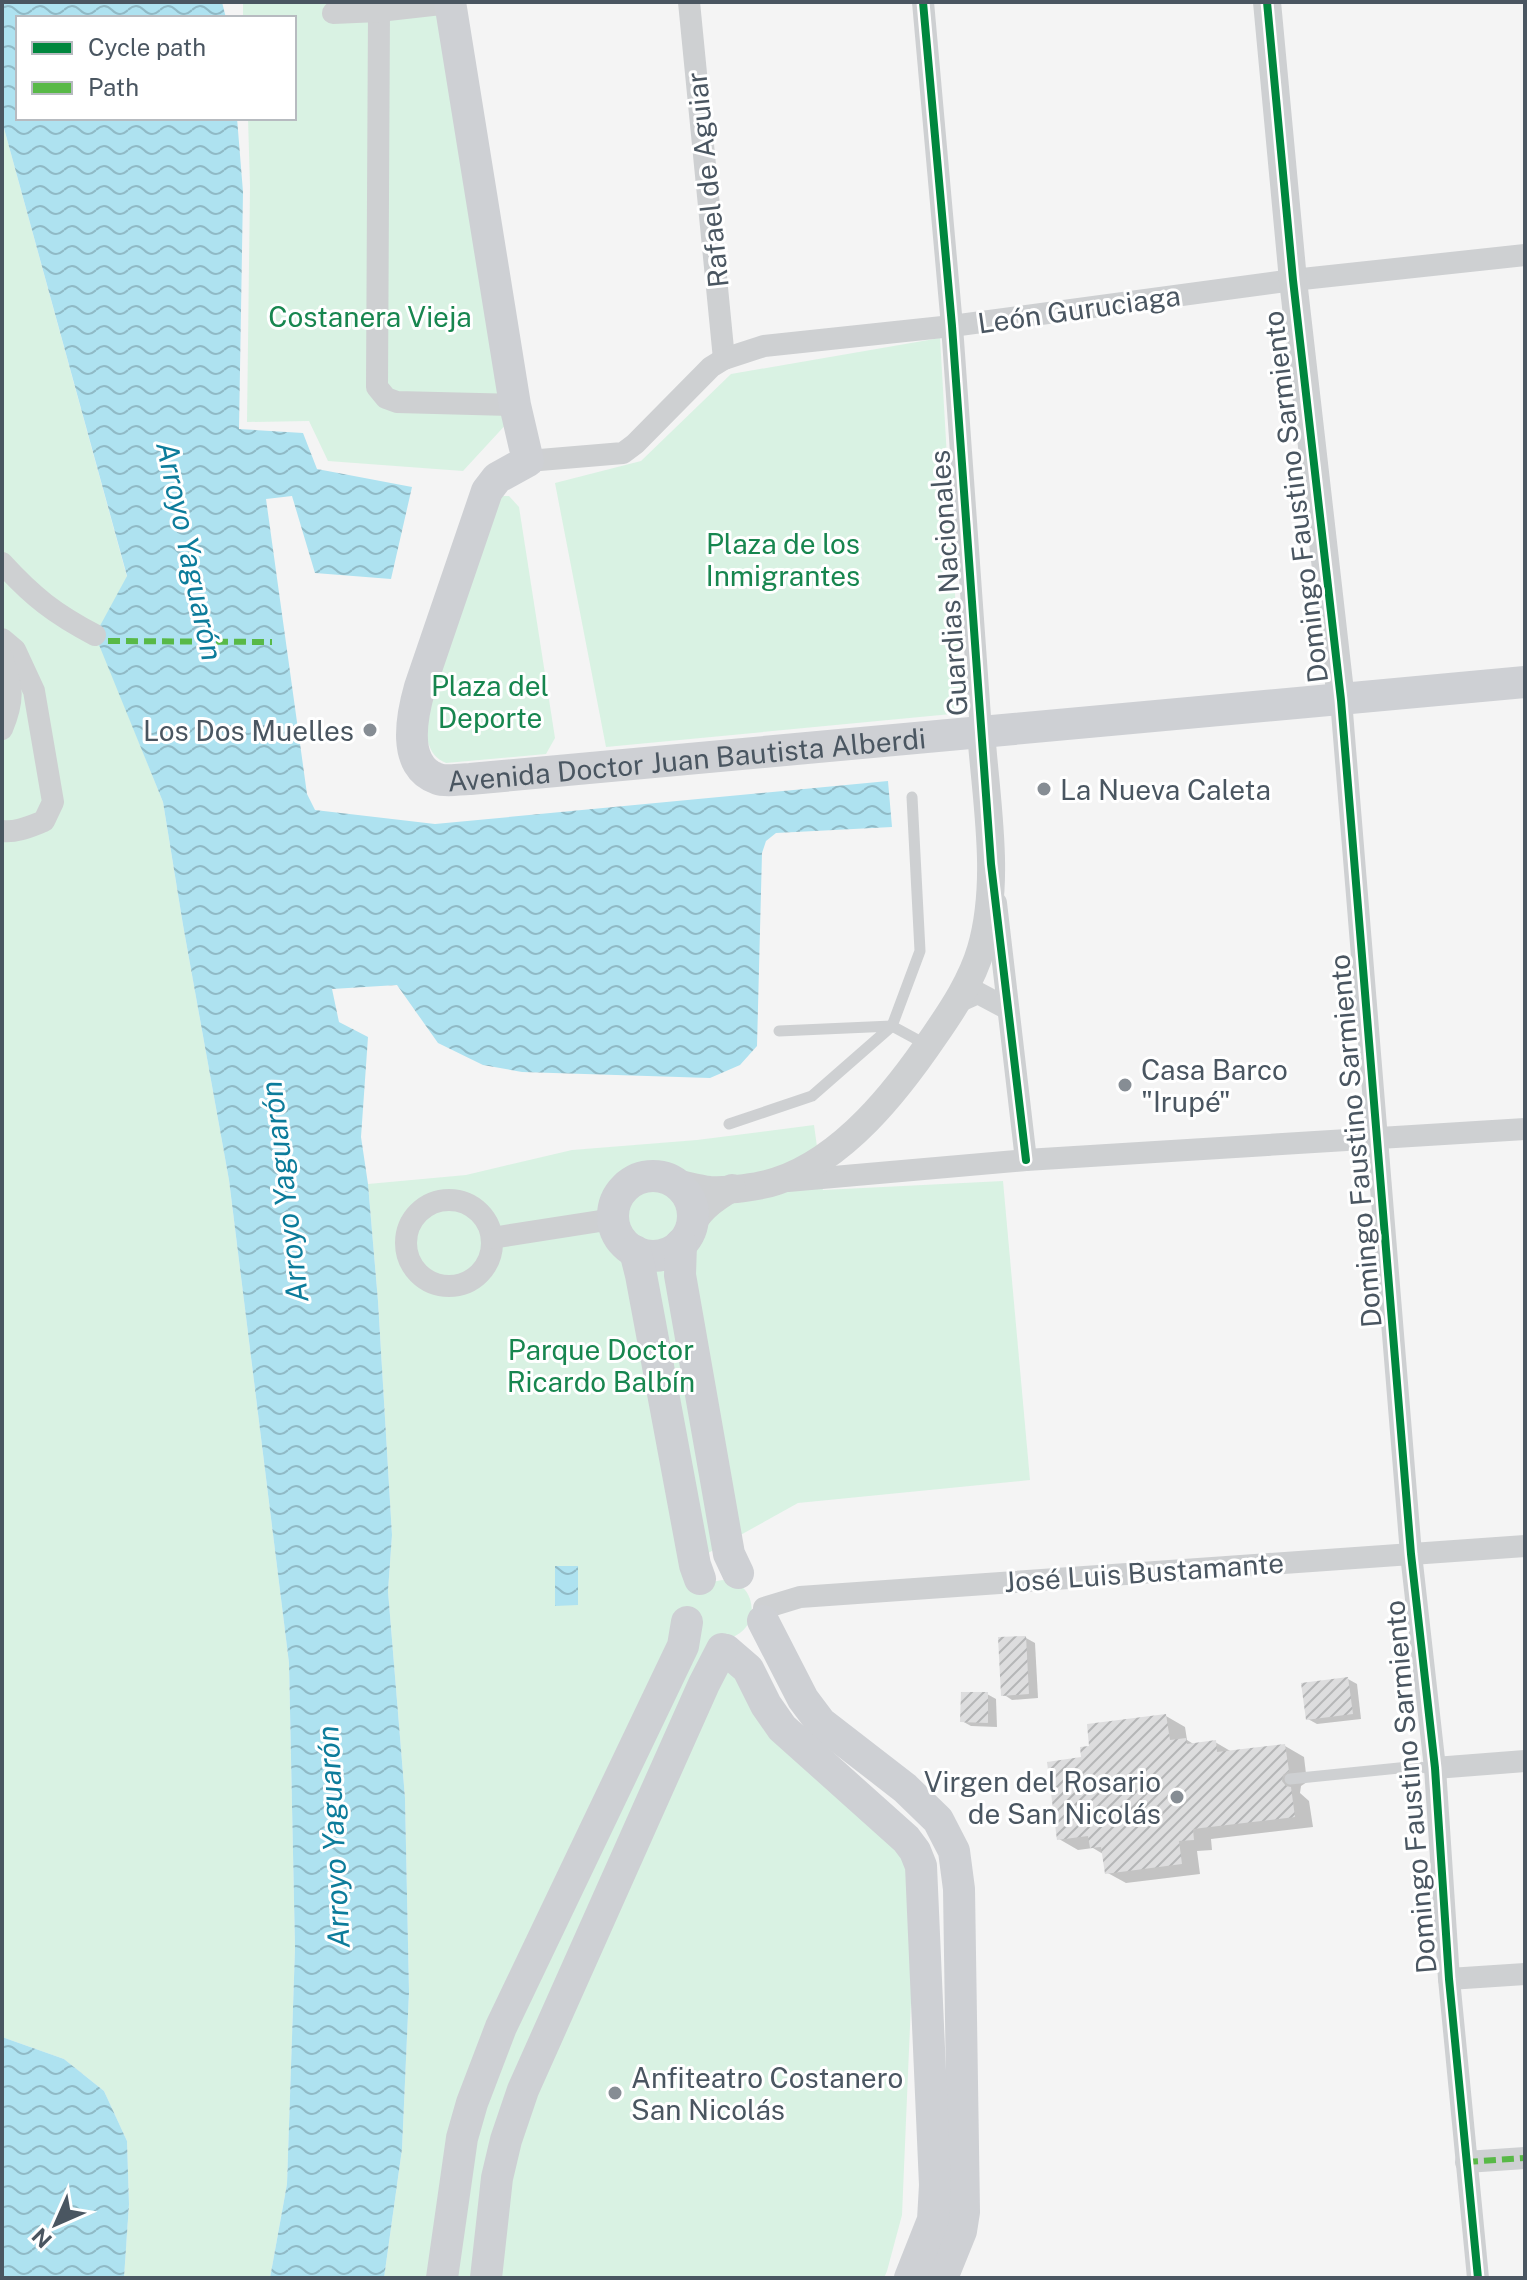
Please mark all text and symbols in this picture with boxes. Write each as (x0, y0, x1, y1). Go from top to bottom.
legend (16, 16, 296, 120)
text: Cycle path (88, 33, 206, 61)
street label: Rafael de Aguiar (679, 71, 735, 289)
text: Path (88, 73, 139, 101)
street label: León Guruciaga (976, 278, 1182, 340)
park label: Costanera Vieja (268, 300, 472, 333)
street label: Domingo Faustino Sarmiento (1256, 309, 1334, 685)
water label: Arroyo Yaguarón (149, 438, 231, 664)
street label: Guardias Nacionales (922, 449, 974, 717)
park label: Plaza de los Inmigrantes (706, 527, 860, 592)
park label: Plaza del Deporte (431, 669, 549, 734)
place label: Los Dos Muelles (143, 714, 354, 747)
marker: Los Dos Muelles (361, 721, 379, 739)
street label: Avenida Doctor Juan Bautista Alberdi (446, 721, 927, 797)
place label: La Nueva Caleta (1060, 773, 1271, 806)
marker: La Nueva Caleta (1035, 780, 1053, 798)
street label: Domingo Faustino Sarmiento (1322, 953, 1388, 1329)
place label: Casa Barco "Irupé" (1141, 1053, 1288, 1118)
marker: Casa Barco "Irupé" (1116, 1076, 1134, 1094)
water label: Arroyo Yaguarón (253, 1079, 315, 1305)
park label: Parque Doctor Ricardo Balbín (507, 1333, 695, 1398)
street label: José Luis Bustamante (1003, 1546, 1285, 1598)
street label: Domingo Faustino Sarmiento (1377, 1599, 1443, 1975)
water label: Arroyo Yaguarón (309, 1725, 357, 1949)
place label: Virgen del Rosario de San Nicolás (924, 1765, 1161, 1830)
marker: Virgen del Rosario de San Nicolás (1168, 1788, 1186, 1806)
place label: Anfiteatro Costanero San Nicolás (631, 2061, 903, 2126)
marker: Anfiteatro Costanero San Nicolás (606, 2084, 624, 2102)
north arrow (16, 2184, 96, 2264)
text: N (27, 2223, 57, 2253)

